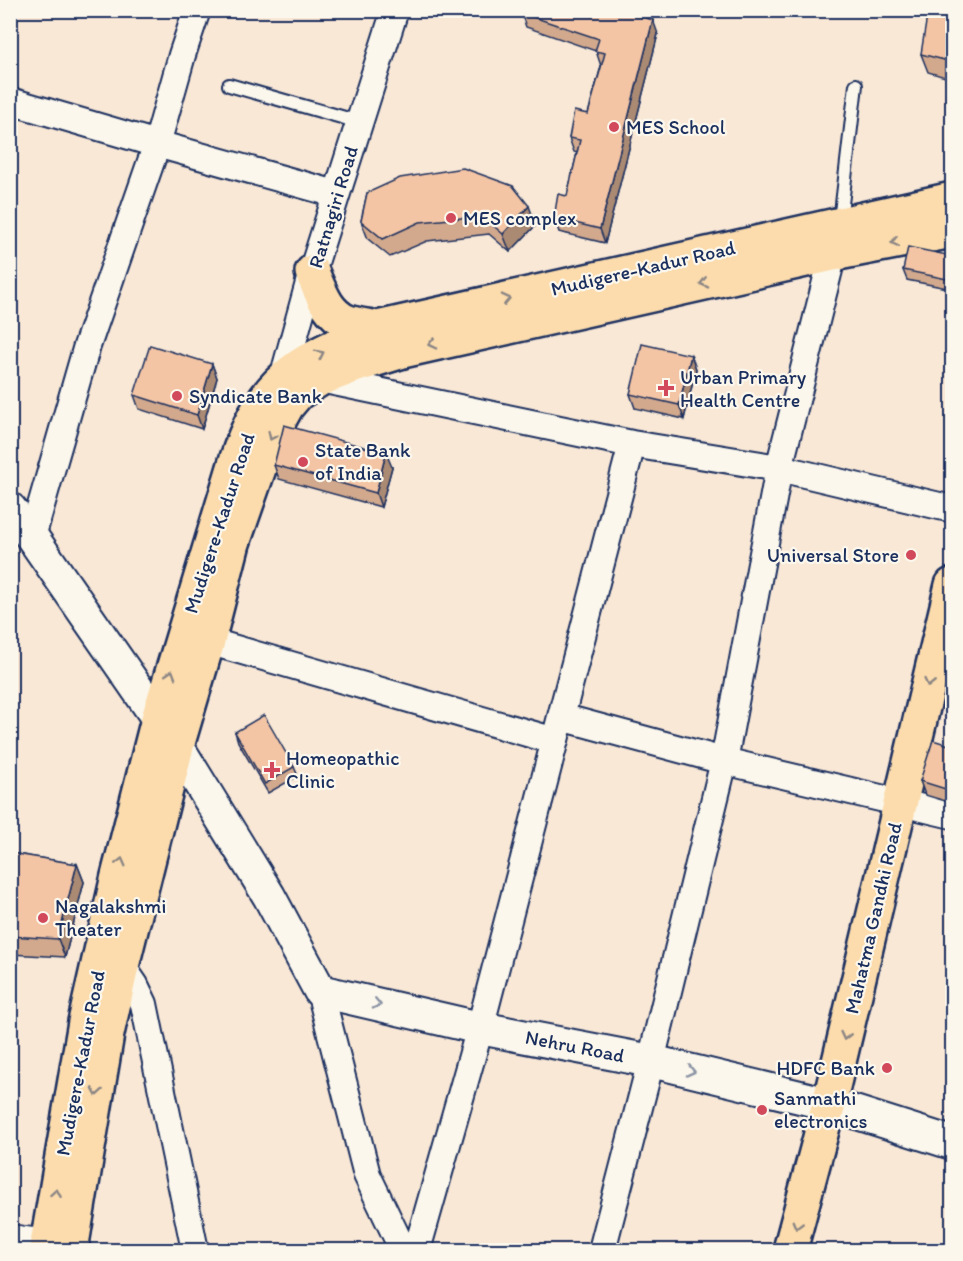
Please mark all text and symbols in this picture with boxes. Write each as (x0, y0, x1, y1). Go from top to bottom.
place label: MES School (626, 115, 726, 139)
marker: MES School (607, 120, 621, 134)
street label: Ratnagiri Road (303, 143, 363, 271)
place label: MES complex (463, 206, 577, 230)
marker: MES complex (444, 211, 458, 225)
street label: Mudigere-Kadur Road (549, 235, 738, 301)
one-way arrow (890, 235, 900, 248)
one-way arrow (700, 276, 710, 289)
one-way arrow (501, 294, 511, 307)
one-way arrow (427, 336, 437, 349)
one-way arrow (314, 350, 324, 361)
place label: Urban Primary Health Centre (680, 365, 807, 412)
marker: Urban Primary Health Centre (657, 379, 675, 397)
place label: Syndicate Bank (189, 384, 323, 408)
marker: Syndicate Bank (170, 389, 184, 403)
street label: Mudigere-Kadur Road (178, 430, 260, 616)
one-way arrow (267, 430, 279, 441)
place label: State Bank of India (315, 438, 411, 485)
marker: State Bank of India (296, 455, 310, 469)
place label: Universal Store (767, 543, 899, 567)
marker: Universal Store (904, 548, 918, 562)
one-way arrow (164, 669, 176, 680)
one-way arrow (924, 678, 937, 688)
place label: Homeopathic Clinic (286, 746, 399, 793)
marker: Homeopathic Clinic (263, 761, 281, 779)
street label: Mahatma Gandhi Road (839, 820, 907, 1016)
one-way arrow (114, 857, 127, 867)
place label: Nagalakshmi Theater (55, 894, 166, 941)
marker: Nagalakshmi Theater (36, 911, 50, 925)
street label: Mudigere-Kadur Road (50, 968, 110, 1158)
one-way arrow (372, 997, 382, 1010)
street label: Nehru Road (523, 1025, 627, 1067)
one-way arrow (840, 1031, 853, 1041)
place label: HDFC Bank (776, 1056, 875, 1080)
marker: HDFC Bank (880, 1061, 894, 1075)
one-way arrow (686, 1063, 696, 1076)
place label: Sanmathi electronics (774, 1086, 868, 1133)
one-way arrow (92, 1087, 104, 1096)
marker: Sanmathi electronics (755, 1103, 769, 1117)
one-way arrow (49, 1188, 61, 1198)
one-way arrow (792, 1220, 805, 1230)

